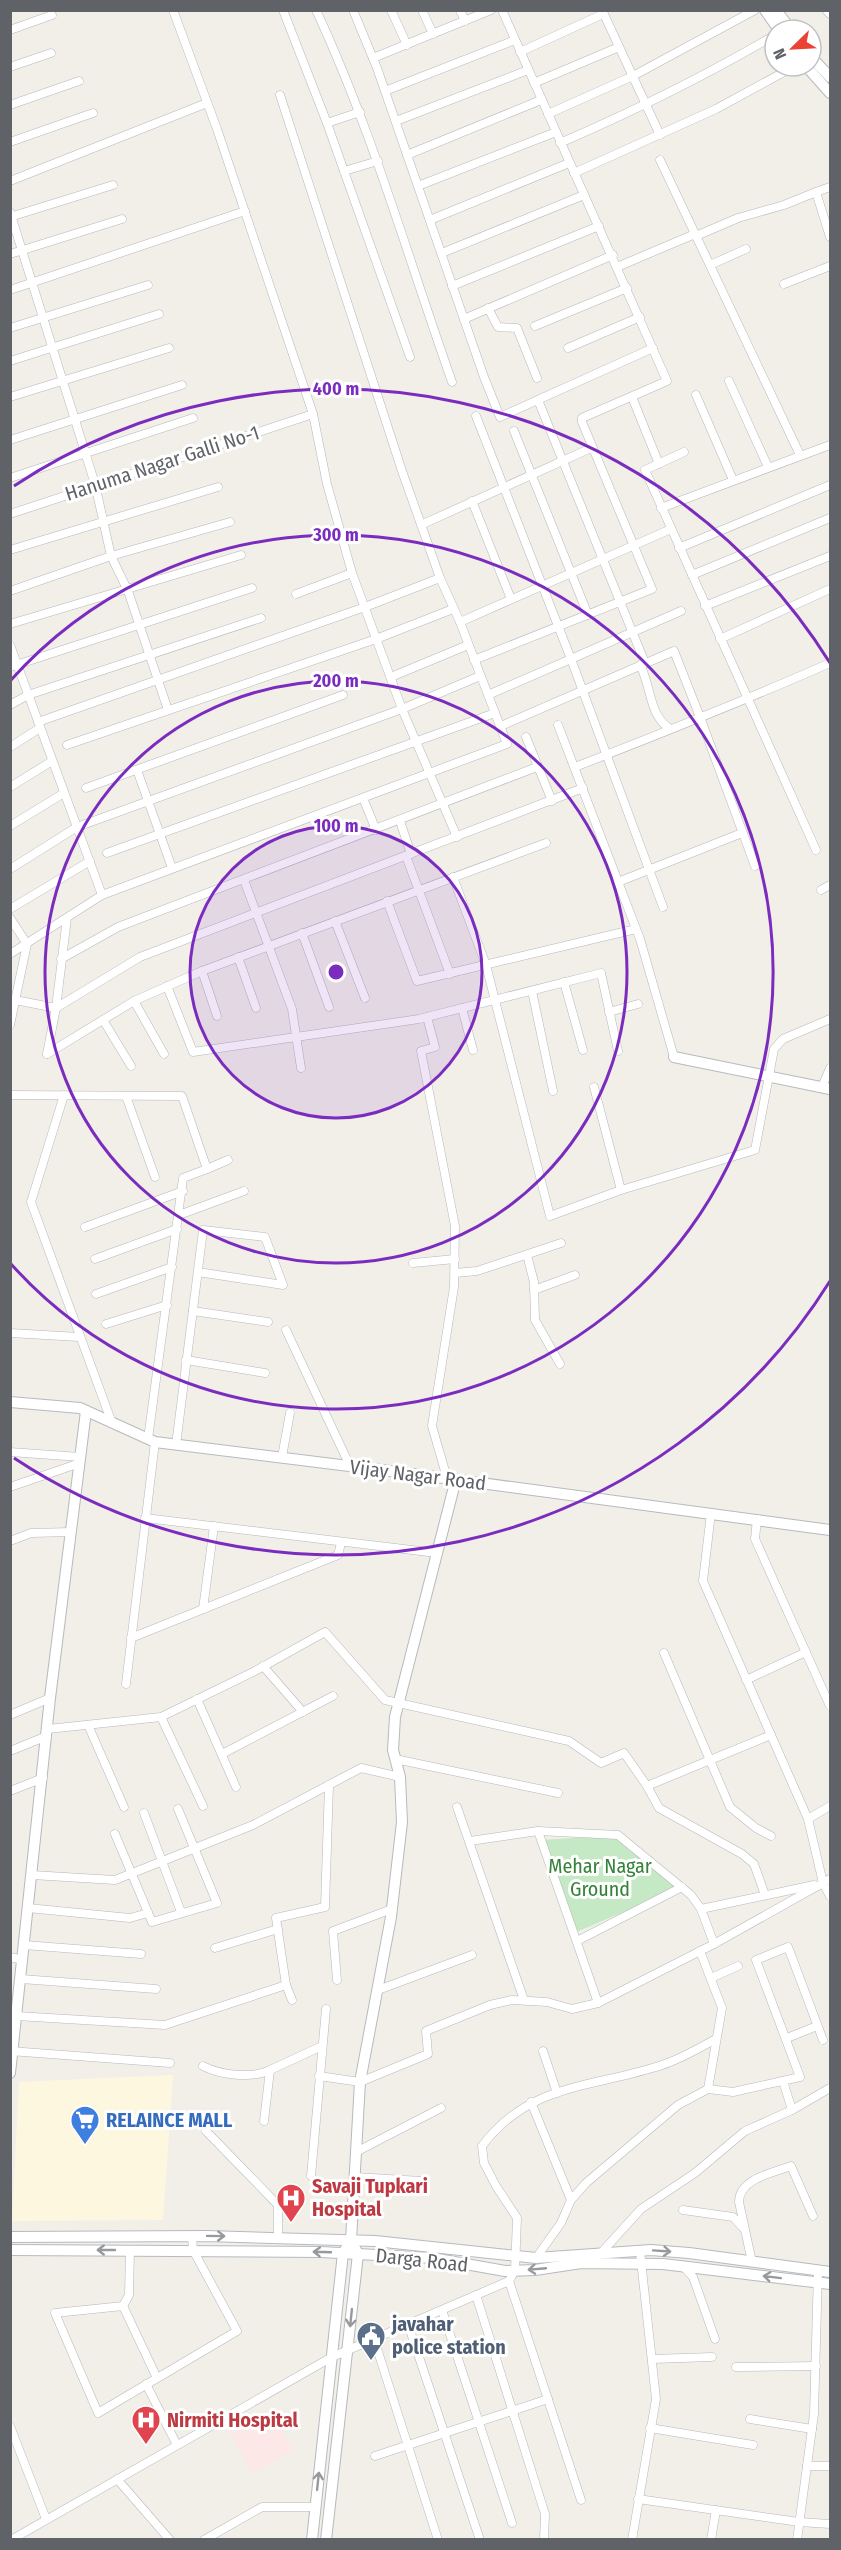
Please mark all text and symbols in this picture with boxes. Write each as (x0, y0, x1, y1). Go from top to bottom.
north arrow (763, 18, 823, 78)
text: N (769, 46, 790, 62)
text: 400 m (313, 378, 359, 400)
street label: Hanuma Nagar Galli No-1 (62, 420, 262, 506)
text: 300 m (312, 524, 359, 546)
text: 200 m (312, 670, 359, 692)
text: 100 m (314, 815, 358, 837)
centre of rings (326, 962, 346, 982)
street label: Vijay Nagar Road (349, 1455, 487, 1495)
park label: Mehar Nagar Ground (548, 1854, 652, 1901)
supermarket icon: RELAINCE MALL (69, 2104, 101, 2146)
place label: RELAINCE MALL (106, 2108, 233, 2132)
place label: Savaji Tupkari Hospital (312, 2174, 428, 2221)
hospital icon: Savaji Tupkari Hospital (275, 2182, 307, 2224)
one-way arrow (205, 2231, 225, 2242)
street label: Darga Road (375, 2243, 469, 2277)
one-way arrow (97, 2244, 117, 2256)
one-way arrow (651, 2246, 671, 2257)
one-way arrow (313, 2247, 333, 2258)
one-way arrow (527, 2264, 547, 2275)
one-way arrow (763, 2271, 783, 2282)
one-way arrow (345, 2307, 356, 2327)
place label: javahar police station (391, 2312, 506, 2359)
public building icon: javahar police station (355, 2320, 387, 2362)
hospital icon: Nirmiti Hospital (130, 2404, 162, 2446)
place label: Nirmiti Hospital (167, 2408, 298, 2432)
one-way arrow (313, 2472, 324, 2492)

